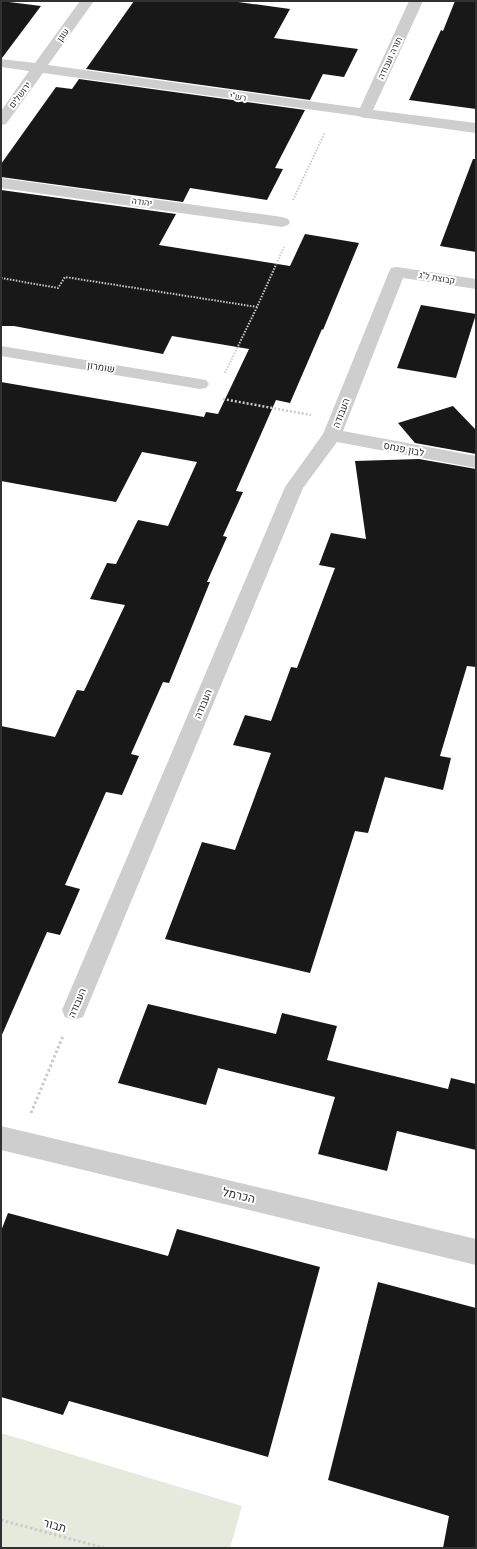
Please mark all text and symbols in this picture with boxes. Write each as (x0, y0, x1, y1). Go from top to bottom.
street label: עוגן (54, 26, 72, 44)
street label: תורה ועבודה (375, 35, 405, 81)
street label: ירושלים (6, 79, 34, 111)
street label: רש"י (229, 90, 247, 104)
street label: יהודה (131, 195, 153, 209)
street label: קבוצת ל"ג (418, 269, 456, 287)
street label: שומרון (86, 357, 116, 377)
street label: העבודה (328, 396, 354, 430)
street label: לבון פנחס (382, 438, 426, 460)
street label: העבודה (190, 687, 216, 721)
street label: העבודה (64, 986, 90, 1020)
street label: הכרמל (221, 1183, 257, 1207)
street label: תבור (42, 1514, 68, 1536)

